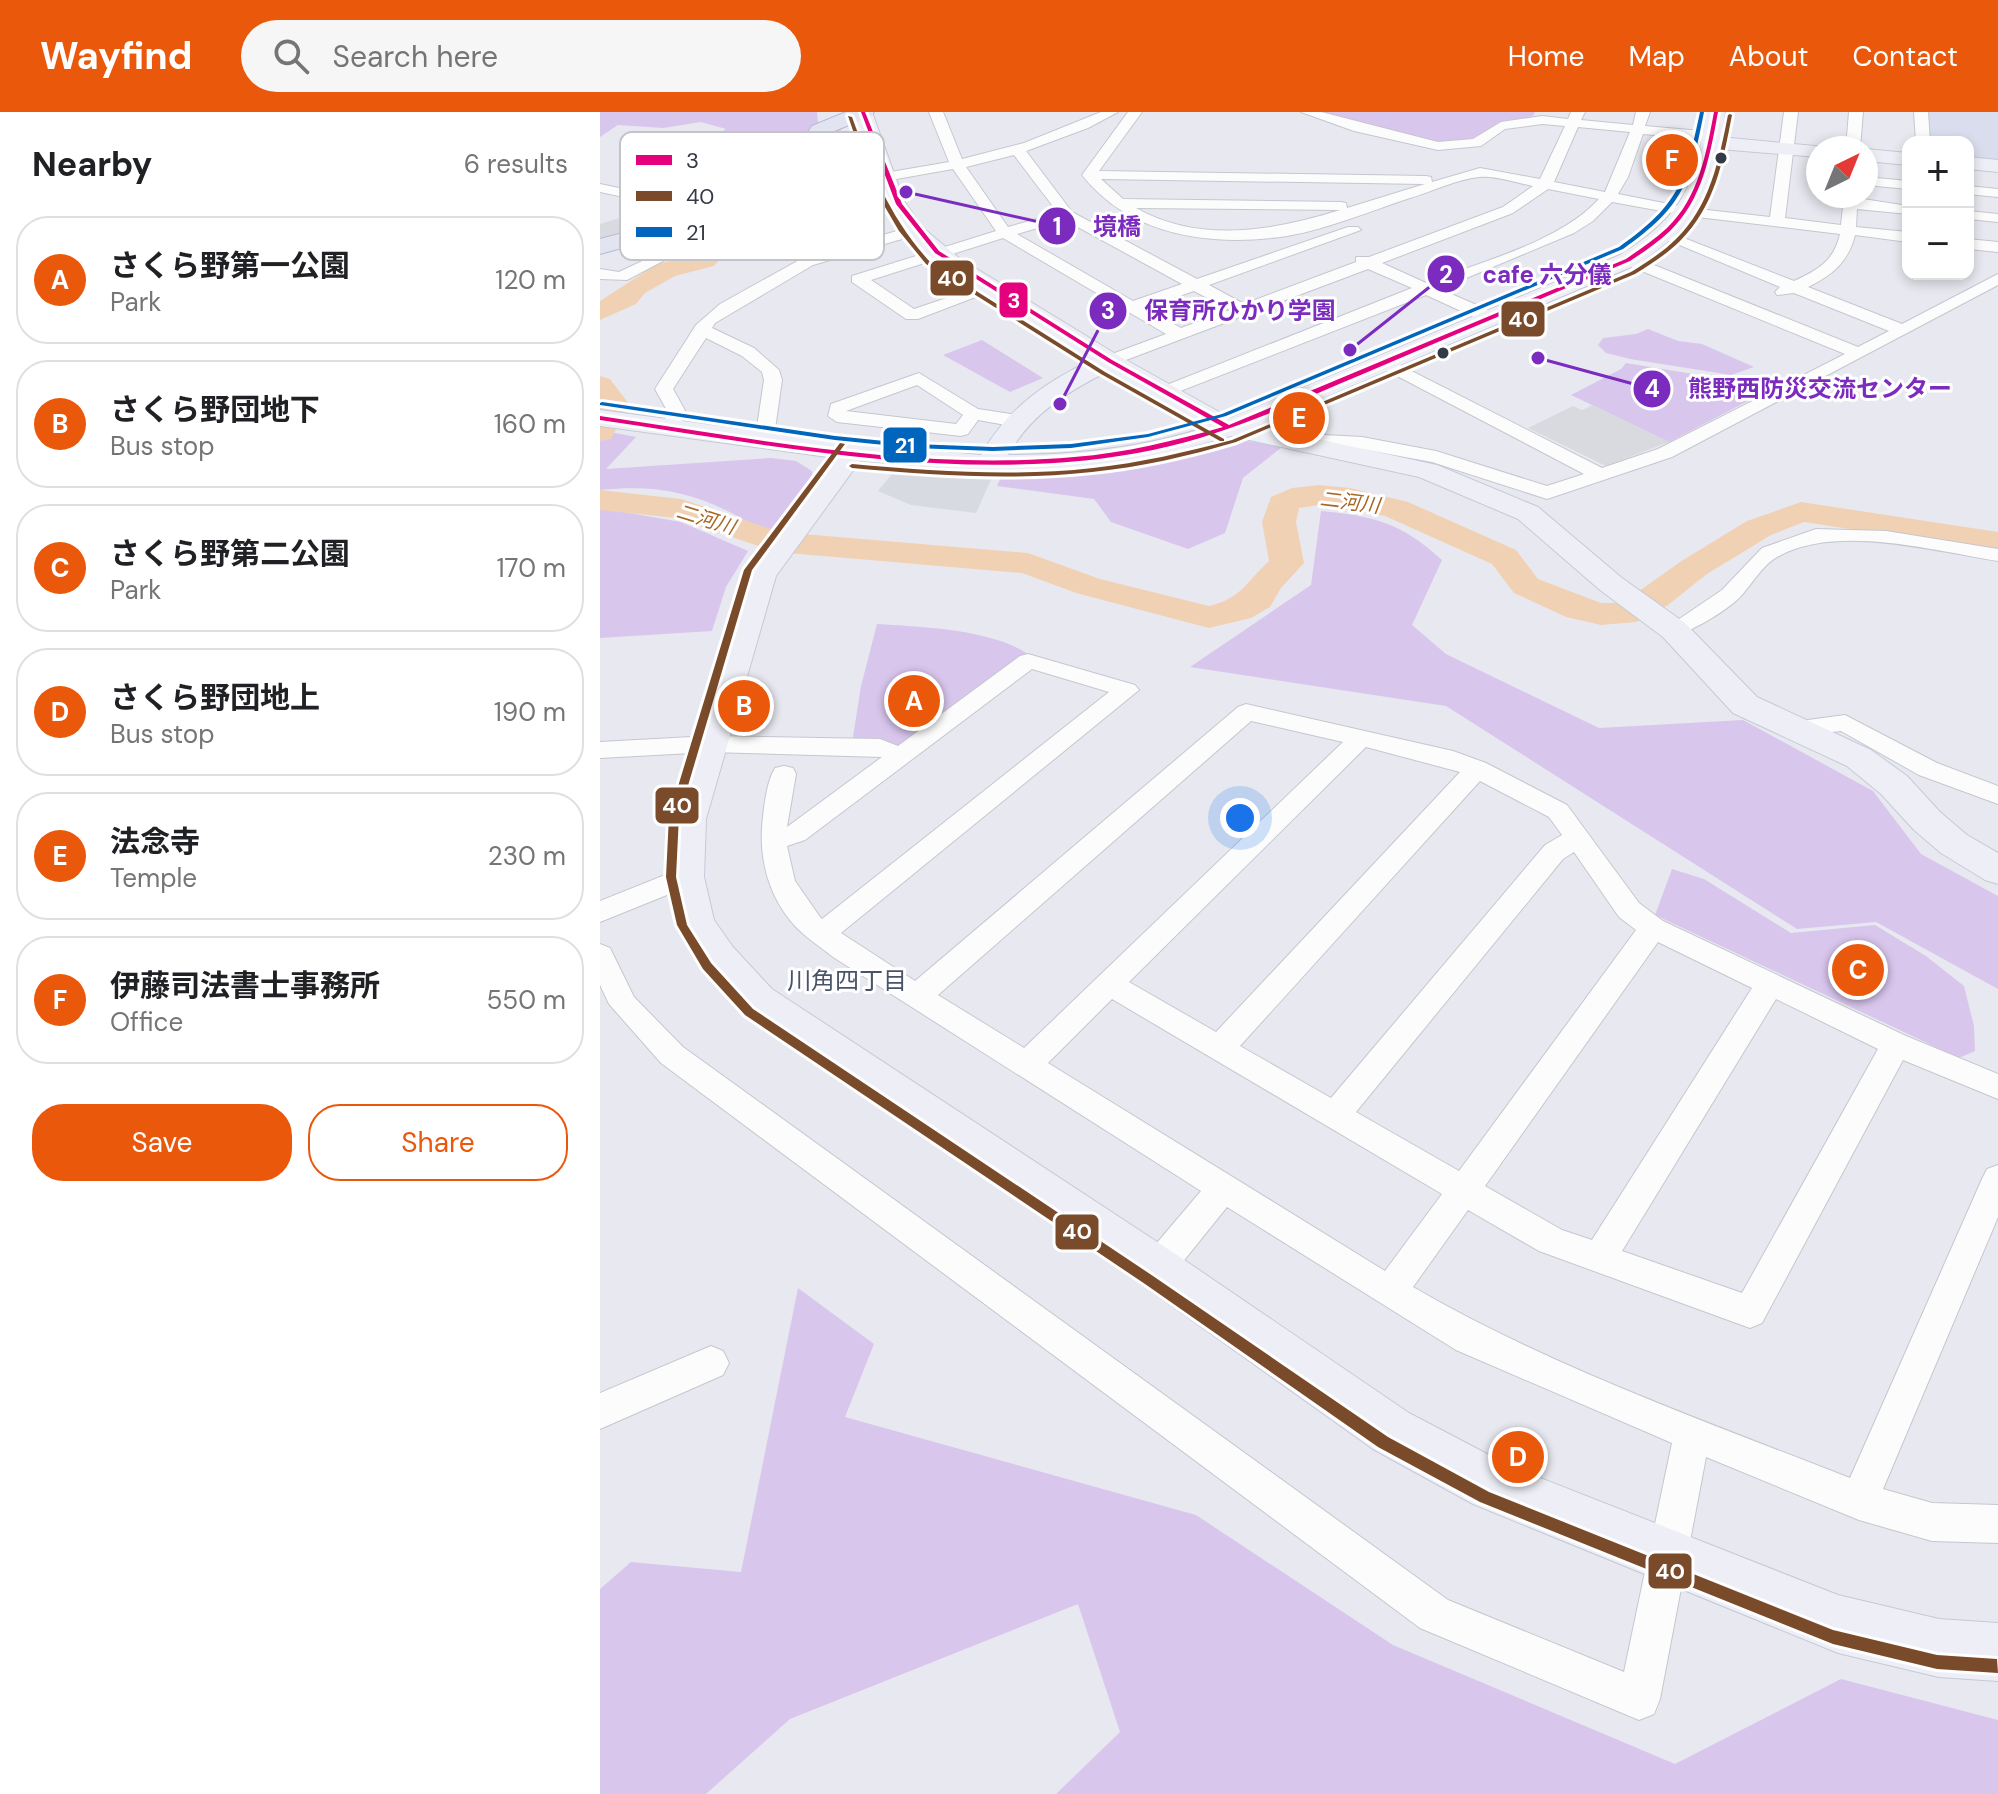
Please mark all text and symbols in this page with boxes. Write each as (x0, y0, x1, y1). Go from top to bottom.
search box (241, 20, 801, 92)
text: Wayfind (40, 31, 193, 81)
icon: search (269, 34, 313, 78)
text: Search here (333, 37, 498, 76)
text: Home (1508, 38, 1584, 75)
text: Map (1628, 38, 1685, 75)
text: About (1729, 38, 1808, 75)
text: Contact (1852, 38, 1958, 75)
pin: F (1646, 130, 1698, 190)
legend (620, 132, 884, 260)
north arrow (1806, 136, 1878, 208)
map controls (1902, 136, 1974, 280)
button: + (1902, 136, 1974, 208)
text: Nearby (32, 142, 152, 187)
text: 3 (686, 146, 699, 175)
text: 6 results (464, 147, 568, 181)
unlabelled marker (1713, 150, 1729, 166)
text: 40 (686, 182, 714, 211)
callout: 境橋 (1037, 202, 1157, 250)
button: − (1902, 208, 1974, 280)
text: 1 (1053, 211, 1061, 242)
text: 境橋 (1093, 211, 1141, 242)
text: 21 (686, 218, 706, 247)
text: さくら野第一公園 (110, 246, 350, 285)
callout: cafe 六分儀 (1426, 250, 1627, 298)
line badge: 40 (929, 259, 975, 297)
text: 2 (1439, 259, 1453, 290)
text: cafe 六分儀 (1482, 259, 1612, 290)
text: A (51, 263, 69, 297)
text: 120 m (495, 263, 566, 297)
text: 40 (937, 264, 967, 293)
line badge: 3 (998, 281, 1029, 319)
text: Park (110, 285, 161, 319)
text: 3 (1007, 286, 1021, 315)
callout: 保育所ひかり学園 (1088, 287, 1352, 335)
text: 3 (1101, 295, 1115, 326)
text: 保育所ひかり学園 (1144, 295, 1336, 326)
line badge: 40 (1500, 300, 1546, 338)
text: 40 (1508, 305, 1538, 334)
unlabelled marker (1435, 345, 1451, 361)
callout: 熊野西防災交流センター (1632, 365, 1968, 413)
text: 4 (1644, 373, 1660, 404)
text: 熊野西防災交流センター (1688, 373, 1952, 404)
pin: E (1273, 388, 1325, 448)
text: さくら野団地下 (110, 390, 320, 429)
text: B (52, 407, 68, 441)
text: 160 m (494, 407, 566, 441)
line badge: 21 (882, 426, 928, 464)
text: Bus stop (110, 429, 215, 463)
text: 21 (895, 431, 915, 460)
water label: 二河川 (1319, 485, 1383, 519)
water label: 二河川 (674, 498, 740, 541)
text: さくら野第二公園 (110, 534, 350, 573)
text: C (50, 551, 70, 585)
text: 170 m (497, 551, 566, 585)
text: Park (110, 573, 161, 607)
pin: A (888, 671, 940, 731)
pin: B (718, 676, 770, 736)
text: さくら野団地上 (110, 678, 320, 717)
text: D (51, 695, 69, 729)
text: 190 m (494, 695, 566, 729)
text: Bus stop (110, 717, 215, 751)
line badge: 40 (654, 786, 700, 825)
text: 40 (662, 791, 692, 820)
your location (1220, 798, 1260, 838)
text: 法念寺 (110, 822, 200, 861)
text: E (52, 839, 68, 873)
text: 230 m (488, 839, 566, 873)
text: Temple (110, 861, 197, 895)
pin: C (1832, 940, 1884, 1000)
district label: 川角四丁目 (787, 965, 907, 996)
text: 伊藤司法書士事務所 (110, 966, 380, 1005)
text: F (53, 983, 67, 1017)
text: 550 m (486, 983, 566, 1017)
text: Office (110, 1005, 183, 1039)
button: Save (32, 1104, 292, 1181)
button: Share (308, 1104, 568, 1181)
line badge: 40 (1054, 1213, 1100, 1251)
text: 40 (1062, 1217, 1092, 1246)
pin: D (1492, 1427, 1544, 1487)
line badge: 40 (1647, 1552, 1693, 1590)
text: 40 (1655, 1557, 1685, 1586)

